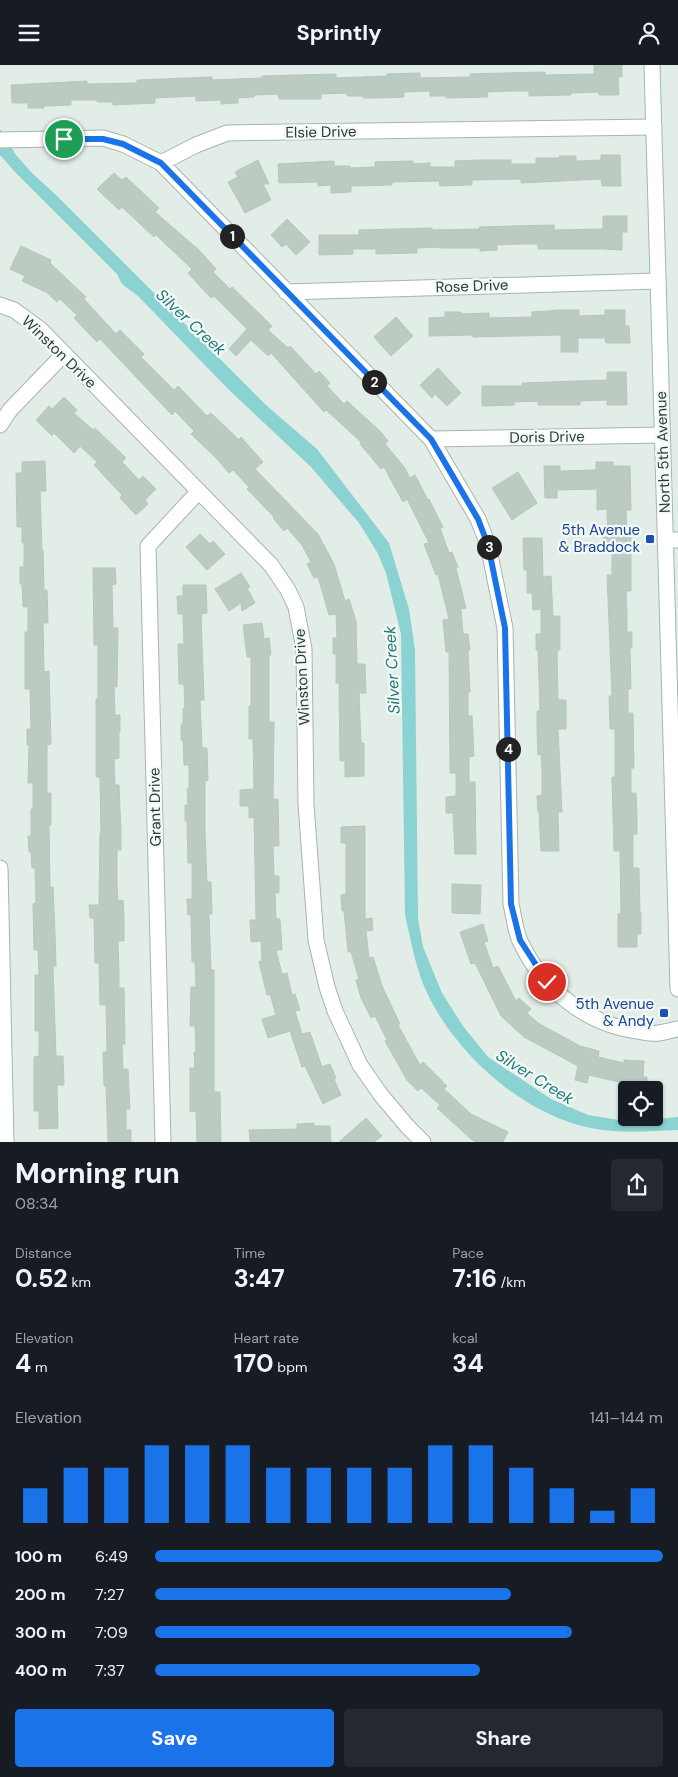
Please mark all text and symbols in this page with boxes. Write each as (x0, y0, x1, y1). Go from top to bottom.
text: Sprintly (297, 18, 382, 47)
icon: menu (15, 19, 43, 47)
icon: person (635, 19, 663, 47)
pin (43, 118, 85, 160)
street label: Elsie Drive (285, 121, 357, 143)
icon: arrive (50, 125, 78, 153)
pin: 1 (220, 223, 244, 249)
text: 1 (230, 227, 235, 245)
street label: Rose Drive (435, 275, 509, 297)
water label: Silver Creek (152, 284, 231, 360)
street label: Winston Drive (17, 311, 101, 393)
pin: 2 (362, 369, 386, 395)
text: 2 (370, 373, 379, 391)
street label: North 5th Avenue (651, 391, 675, 513)
street label: Doris Drive (509, 426, 585, 448)
place label: 5th Avenue & Braddock (558, 520, 640, 557)
marker: 5th Avenue & Braddock (644, 533, 656, 545)
pin: 3 (476, 535, 502, 559)
text: 3 (485, 538, 494, 556)
water label: Silver Creek (379, 625, 405, 715)
street label: Winston Drive (289, 628, 315, 726)
pin: 4 (496, 737, 520, 761)
text: 4 (504, 740, 513, 758)
street label: Grant Drive (144, 767, 166, 847)
pin (526, 961, 568, 1003)
icon: check (533, 968, 561, 996)
place label: 5th Avenue & Andy (575, 994, 655, 1031)
marker: 5th Avenue & Andy (658, 1007, 670, 1019)
water label: Silver Creek (492, 1045, 579, 1110)
map controls (618, 1081, 663, 1126)
button: locate (618, 1081, 663, 1126)
text: Morning run (15, 1155, 180, 1192)
button: share (611, 1159, 663, 1211)
text: 08:34 (15, 1193, 58, 1214)
text: Distance (15, 1244, 72, 1262)
text: Time (234, 1244, 265, 1262)
text: Pace (452, 1244, 484, 1262)
text: 0.52 (15, 1262, 68, 1295)
text: 3:47 (234, 1262, 285, 1295)
text: 7:16 (452, 1262, 497, 1295)
text: km (68, 1273, 91, 1291)
text: /km (497, 1273, 526, 1291)
text: Elevation (15, 1329, 73, 1347)
text: Heart rate (234, 1329, 299, 1347)
text: kcal (452, 1329, 478, 1347)
text: 4 (15, 1347, 31, 1380)
text: 170 (234, 1347, 274, 1380)
text: 34 (452, 1347, 484, 1380)
text: m (31, 1358, 47, 1376)
text: bpm (274, 1358, 307, 1376)
text: Elevation (15, 1407, 82, 1428)
text: 141–144 m (590, 1407, 663, 1428)
text: 100 m (15, 1546, 62, 1567)
text: 6:49 (95, 1546, 128, 1567)
text: 200 m (15, 1584, 66, 1605)
text: 7:27 (95, 1584, 124, 1605)
text: 300 m (15, 1622, 66, 1643)
text: 7:09 (95, 1622, 128, 1643)
text: 400 m (15, 1660, 67, 1681)
text: 7:37 (95, 1660, 125, 1681)
button: Save (15, 1709, 334, 1767)
button: Share (344, 1709, 663, 1767)

